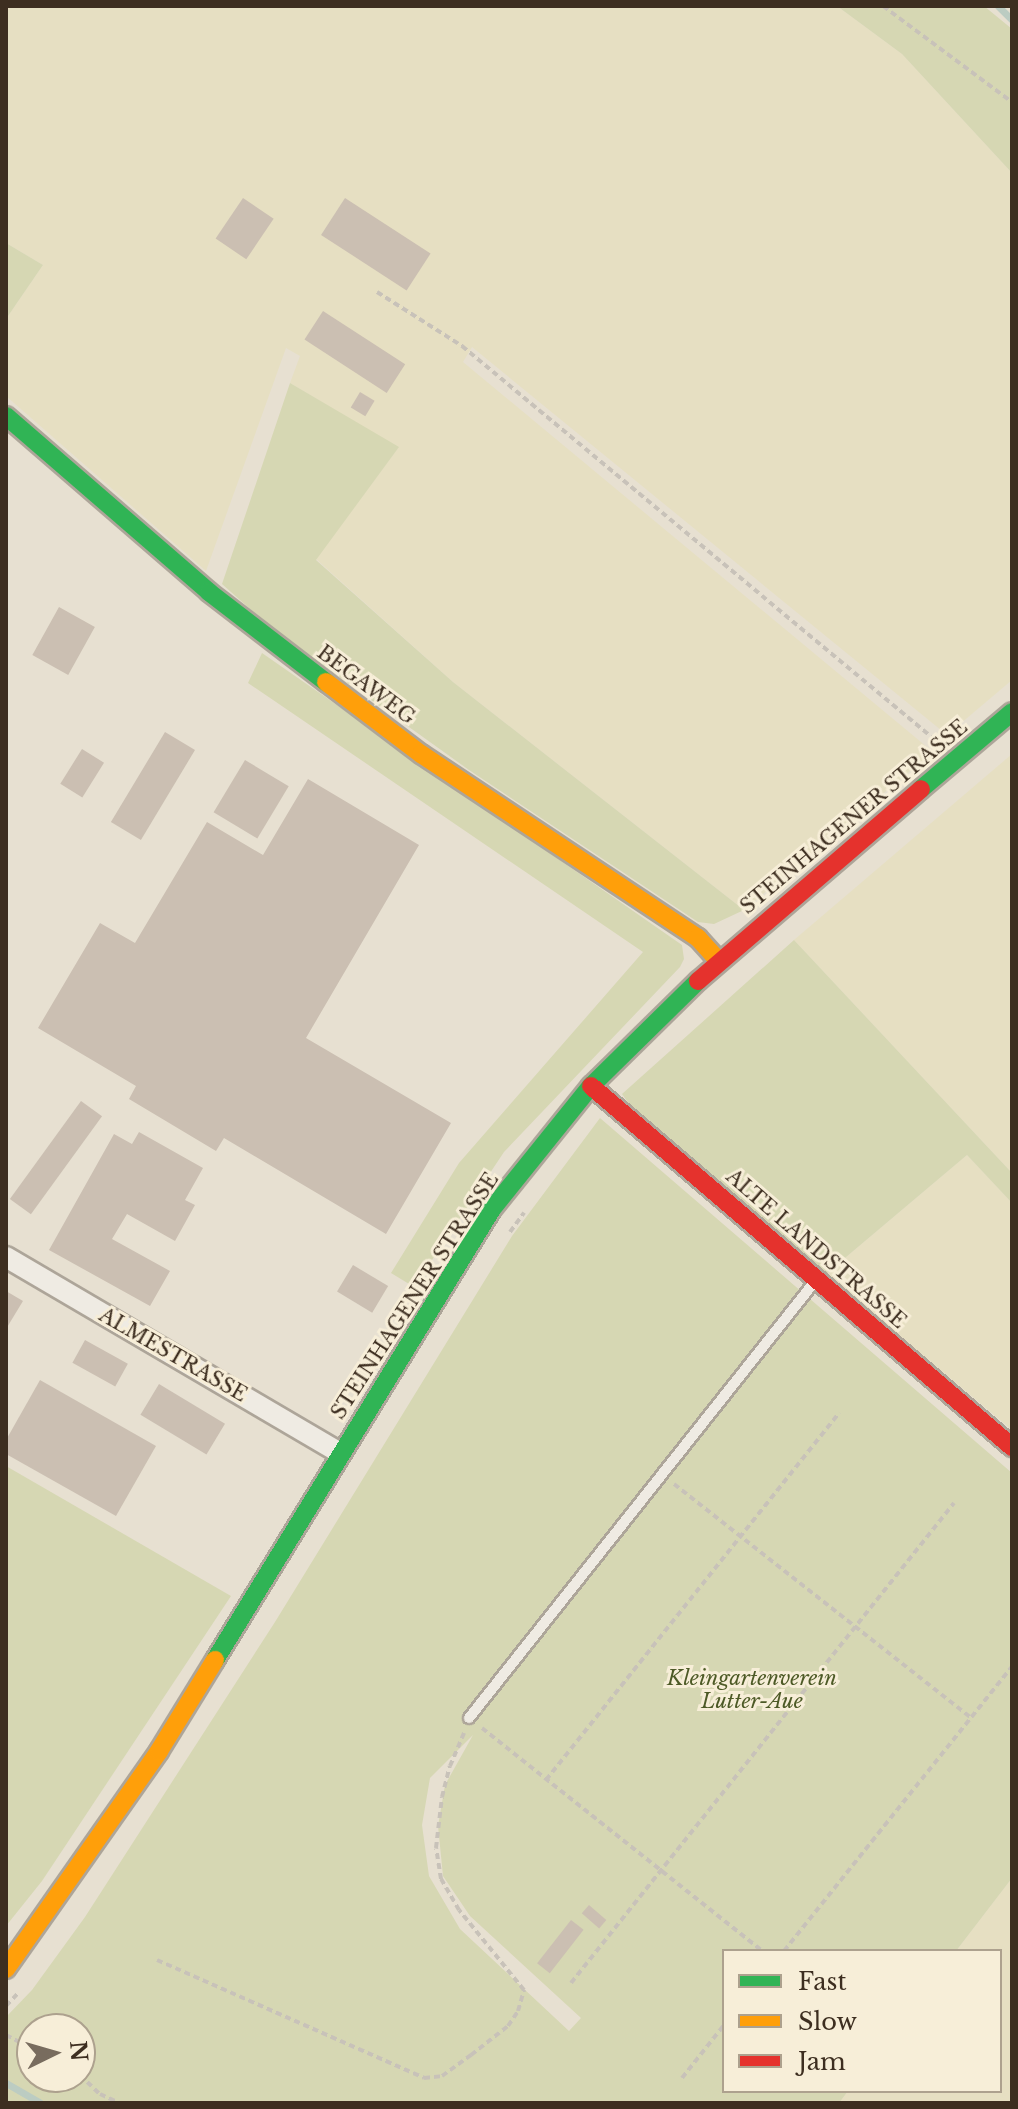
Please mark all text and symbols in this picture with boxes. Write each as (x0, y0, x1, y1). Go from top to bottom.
street label: BEGAWEG (312, 640, 420, 730)
street label: STEINHAGENER STRASSE (735, 715, 973, 919)
street label: ALTE LANDSTRASSE (721, 1164, 911, 1334)
street label: STEINHAGENER STRASSE (326, 1168, 504, 1424)
street label: ALMESTRASSE (95, 1303, 251, 1407)
park label: Kleingartenverein Lutter-Aue (667, 1667, 837, 1714)
legend (722, 1949, 1002, 2093)
text: Fast (798, 1967, 846, 1996)
text: Slow (798, 2007, 857, 2036)
north arrow (16, 2013, 96, 2093)
text: N (64, 2040, 93, 2063)
text: Jam (798, 2047, 846, 2076)

